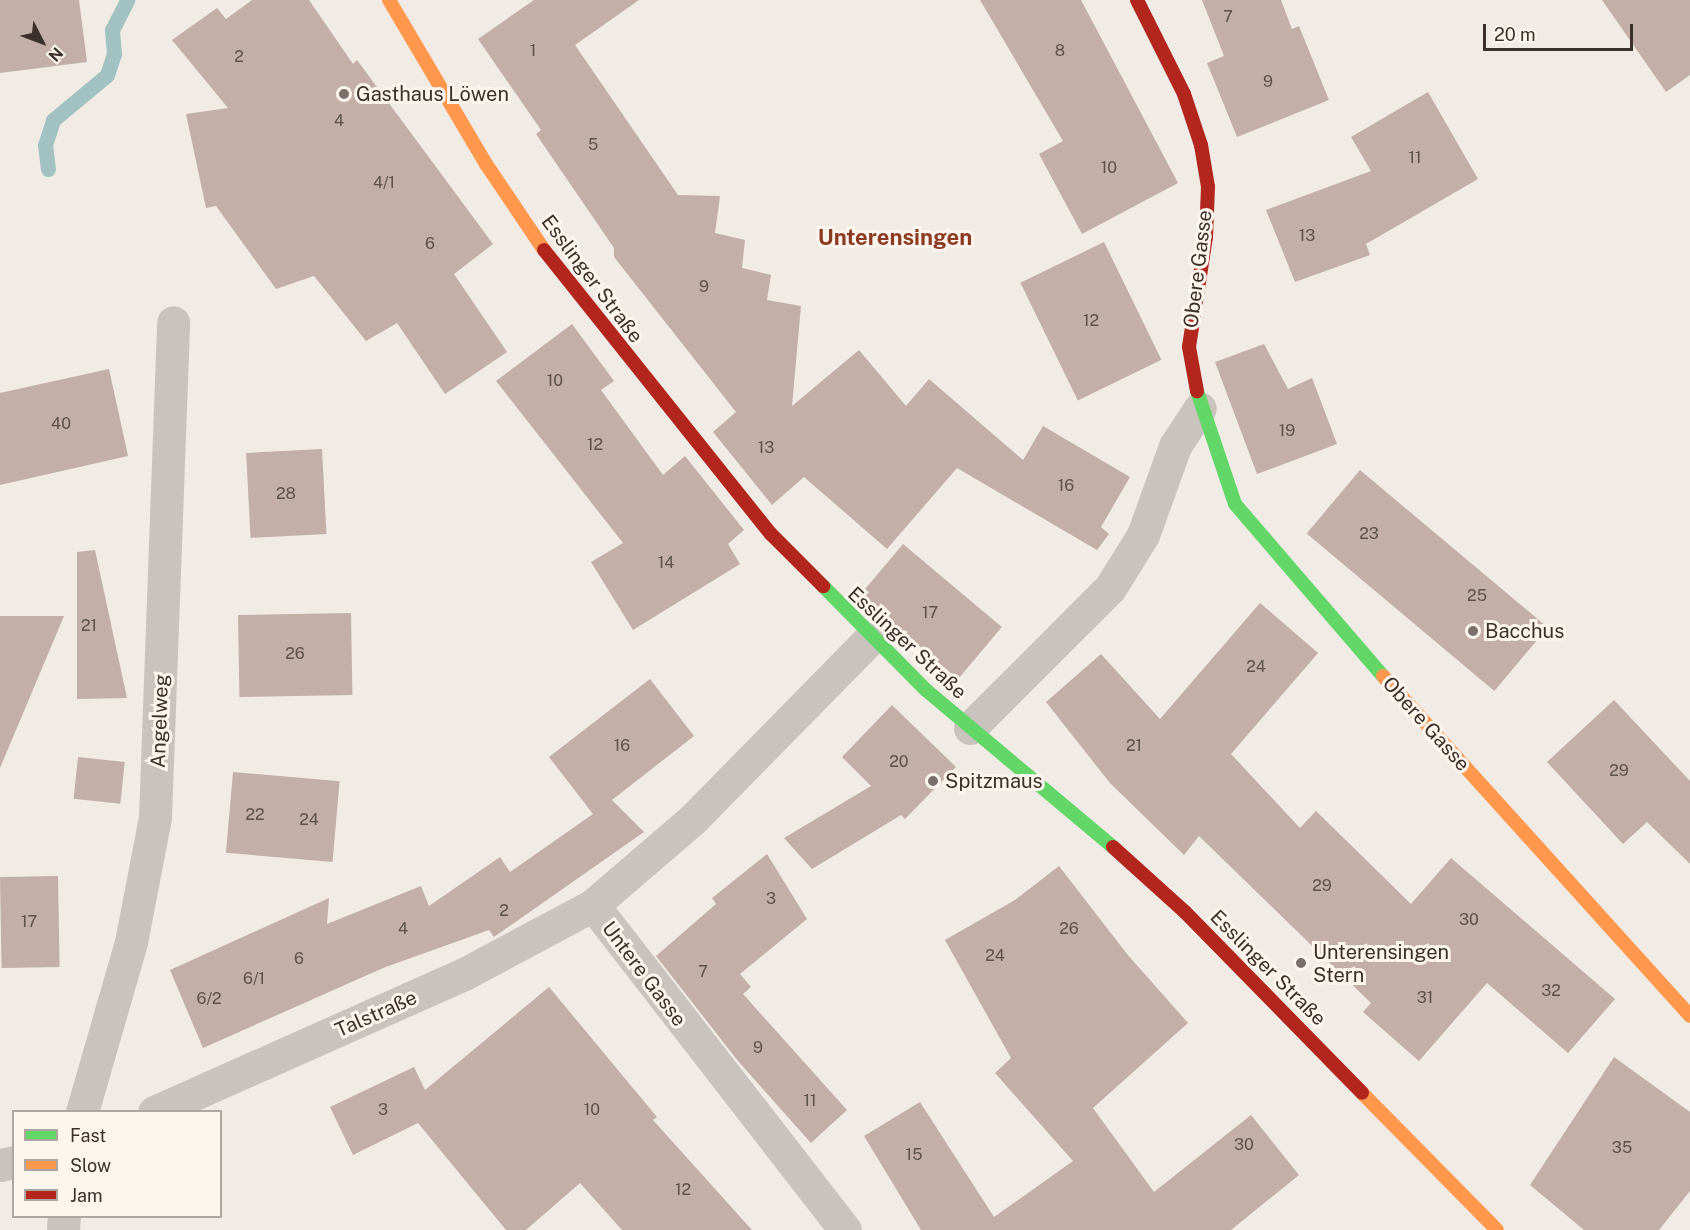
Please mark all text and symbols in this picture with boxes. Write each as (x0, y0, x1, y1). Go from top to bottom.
house number: 7 (1223, 7, 1233, 27)
north arrow (12, 12, 72, 72)
scale bar (1486, 12, 1636, 50)
text: 20 m (1494, 24, 1536, 45)
house number: 1 (530, 41, 536, 61)
house number: 8 (1055, 41, 1065, 61)
text: N (45, 43, 67, 65)
house number: 2 (234, 47, 244, 67)
house number: 9 (1263, 72, 1273, 92)
place label: Gasthaus Löwen (356, 82, 509, 106)
marker: Gasthaus Löwen (337, 87, 351, 101)
house number: 4 (334, 111, 344, 131)
house number: 5 (588, 135, 598, 155)
house number: 11 (1408, 148, 1422, 168)
house number: 10 (1101, 158, 1117, 178)
house number: 4/1 (373, 173, 395, 193)
street label: Obere Gasse (1179, 209, 1217, 329)
street label: Esslinger Straße (536, 210, 648, 348)
district label: Unterensingen (818, 225, 972, 251)
house number: 13 (1299, 226, 1315, 246)
house number: 6 (425, 234, 435, 254)
house number: 9 (699, 277, 709, 297)
house number: 12 (1083, 311, 1099, 331)
house number: 10 (547, 371, 563, 391)
house number: 40 (51, 414, 71, 434)
house number: 19 (1279, 421, 1295, 441)
house number: 12 (587, 435, 603, 455)
house number: 13 (758, 438, 774, 458)
house number: 16 (1058, 476, 1074, 496)
house number: 28 (276, 484, 296, 504)
house number: 23 (1359, 524, 1379, 544)
house number: 14 (658, 553, 674, 573)
street label: Esslinger Straße (843, 582, 971, 704)
house number: 25 (1467, 586, 1487, 606)
house number: 17 (922, 603, 938, 623)
house number: 21 (81, 616, 97, 636)
place label: Bacchus (1485, 619, 1564, 643)
marker: Bacchus (1466, 624, 1480, 638)
house number: 26 (285, 644, 305, 664)
house number: 24 (1246, 657, 1266, 677)
street label: Obere Gasse (1377, 672, 1475, 776)
street label: Angelweg (146, 674, 174, 768)
house number: 16 (614, 736, 630, 756)
house number: 21 (1126, 736, 1142, 756)
house number: 20 (889, 752, 909, 772)
house number: 29 (1609, 761, 1629, 781)
place label: Spitzmaus (945, 769, 1043, 793)
marker: Spitzmaus (926, 774, 940, 788)
house number: 22 (245, 805, 265, 825)
house number: 24 (299, 810, 319, 830)
house number: 29 (1312, 876, 1332, 896)
house number: 3 (766, 889, 776, 909)
house number: 2 (499, 901, 509, 921)
street label: Esslinger Straße (1205, 905, 1331, 1031)
house number: 30 (1459, 910, 1479, 930)
house number: 17 (21, 912, 37, 932)
street label: Untere Gasse (597, 917, 691, 1031)
house number: 4 (398, 919, 408, 939)
house number: 26 (1059, 919, 1079, 939)
place label: Unterensingen Stern (1313, 940, 1449, 987)
house number: 24 (985, 946, 1005, 966)
house number: 6 (294, 949, 304, 969)
marker: Unterensingen Stern (1294, 956, 1308, 970)
house number: 7 (698, 962, 708, 982)
house number: 6/1 (243, 969, 265, 989)
house number: 32 (1541, 981, 1561, 1001)
street label: Talstraße (331, 985, 421, 1043)
house number: 31 (1417, 988, 1433, 1008)
house number: 6/2 (196, 989, 222, 1009)
house number: 9 (753, 1038, 763, 1058)
house number: 11 (803, 1091, 817, 1111)
house number: 3 (378, 1100, 388, 1120)
house number: 10 (584, 1100, 600, 1120)
legend (12, 1110, 222, 1218)
text: Fast (70, 1125, 106, 1146)
house number: 30 (1234, 1135, 1254, 1155)
house number: 35 (1612, 1138, 1632, 1158)
house number: 15 (906, 1145, 922, 1165)
text: Slow (70, 1155, 111, 1176)
house number: 12 (675, 1180, 691, 1200)
text: Jam (70, 1185, 103, 1206)

